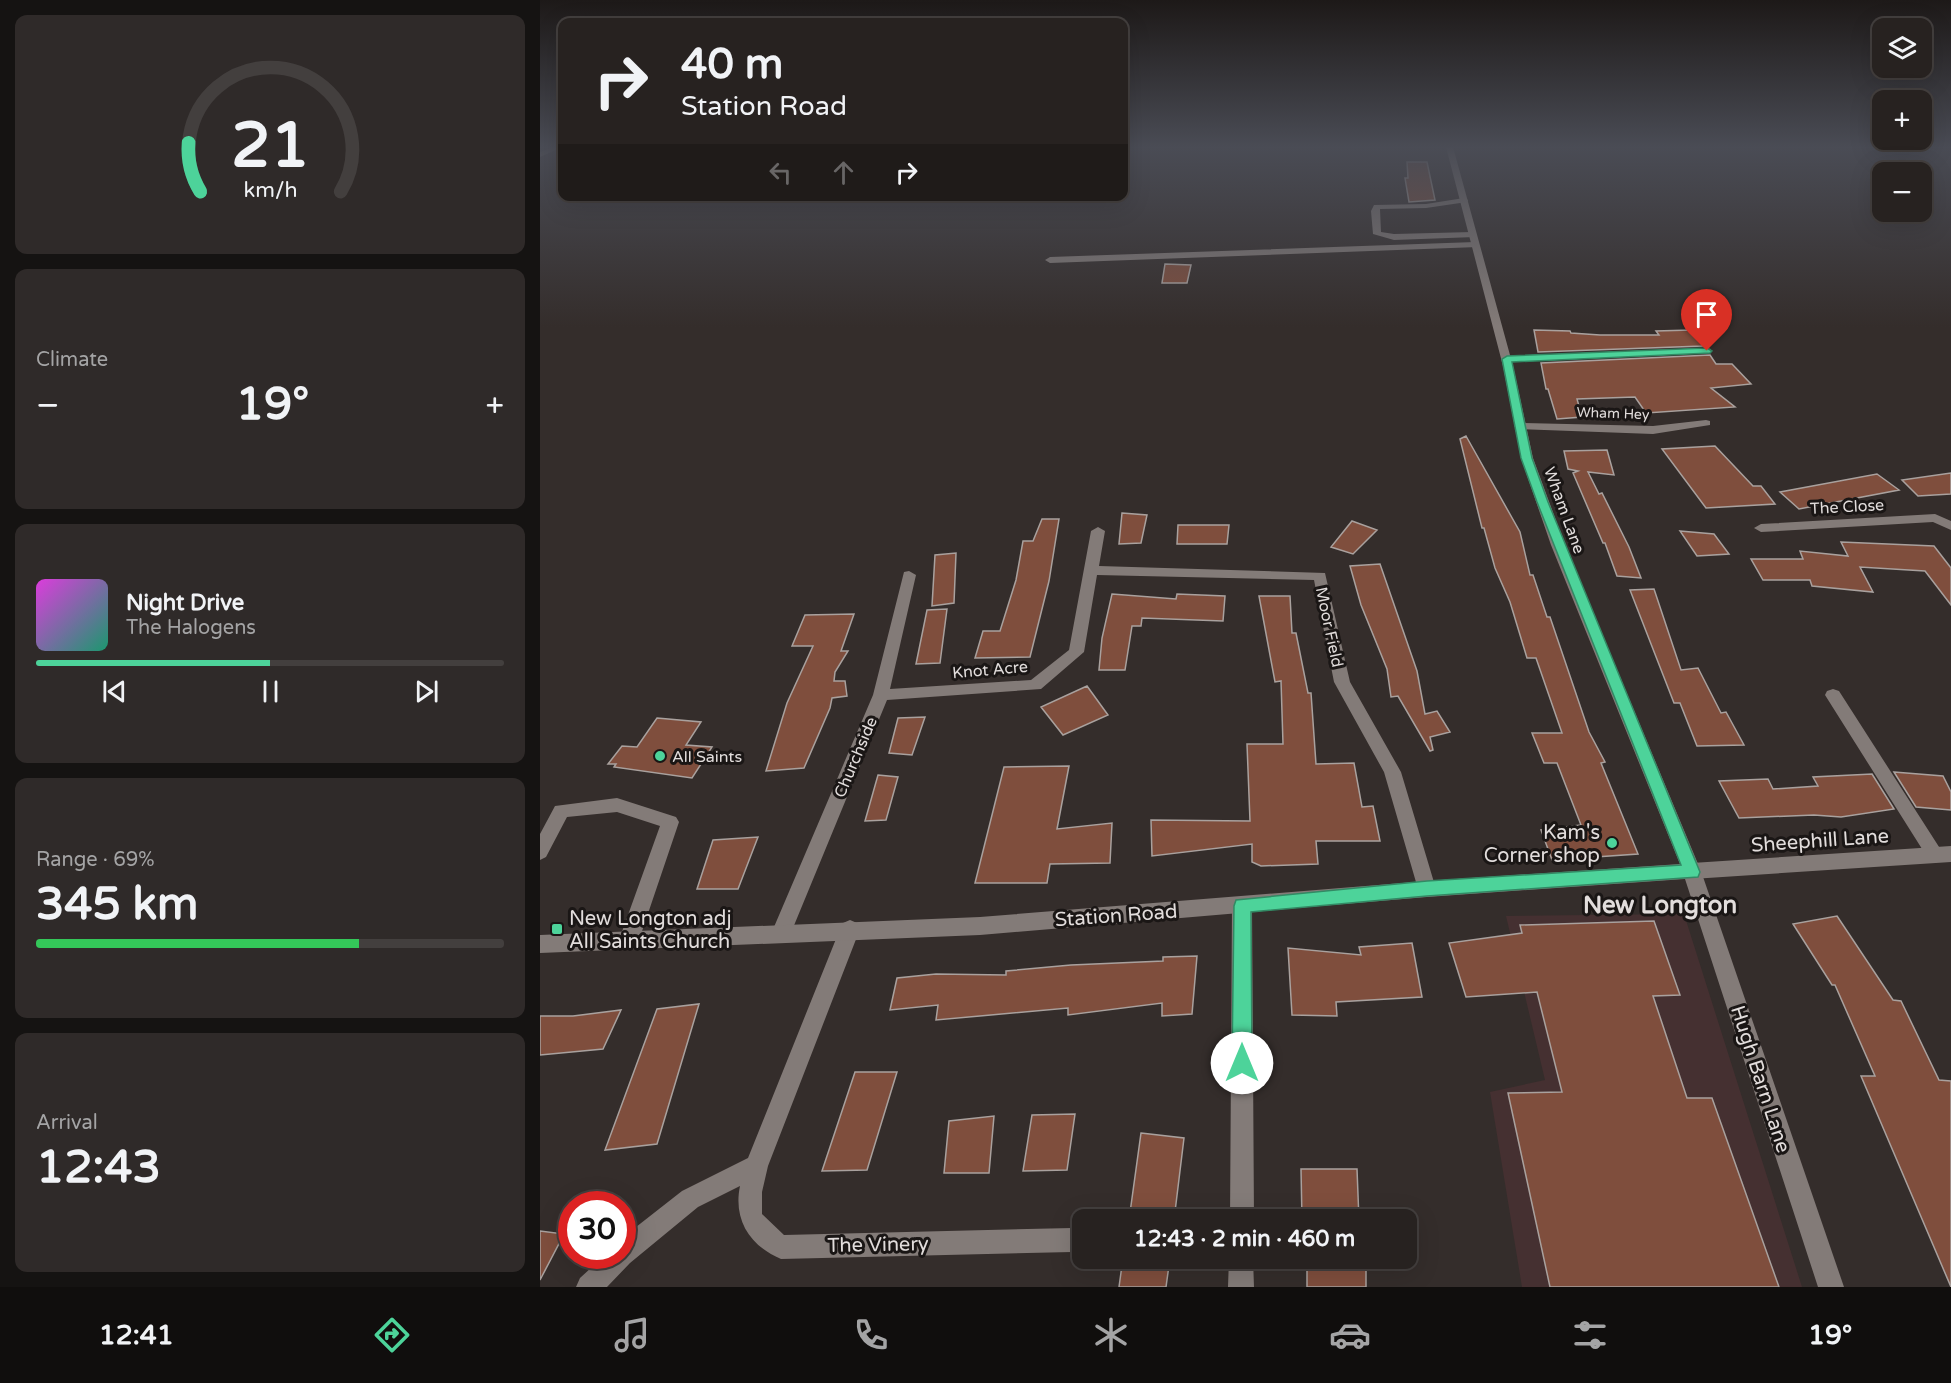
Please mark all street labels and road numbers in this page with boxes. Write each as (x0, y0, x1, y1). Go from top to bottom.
street label: Wham Hey (1576, 404, 1650, 423)
street label: Wham Lane (1539, 464, 1589, 556)
street label: The Close (1809, 495, 1885, 519)
street label: Moor Field (1311, 585, 1347, 669)
street label: Knot Acre (952, 657, 1029, 683)
street label: Churchside (830, 714, 882, 801)
street label: Sheephill Lane (1750, 824, 1890, 858)
street label: Station Road (1054, 900, 1178, 932)
street label: Hugh Barn Lane (1725, 1003, 1795, 1156)
street label: The Vinery (827, 1232, 929, 1258)

